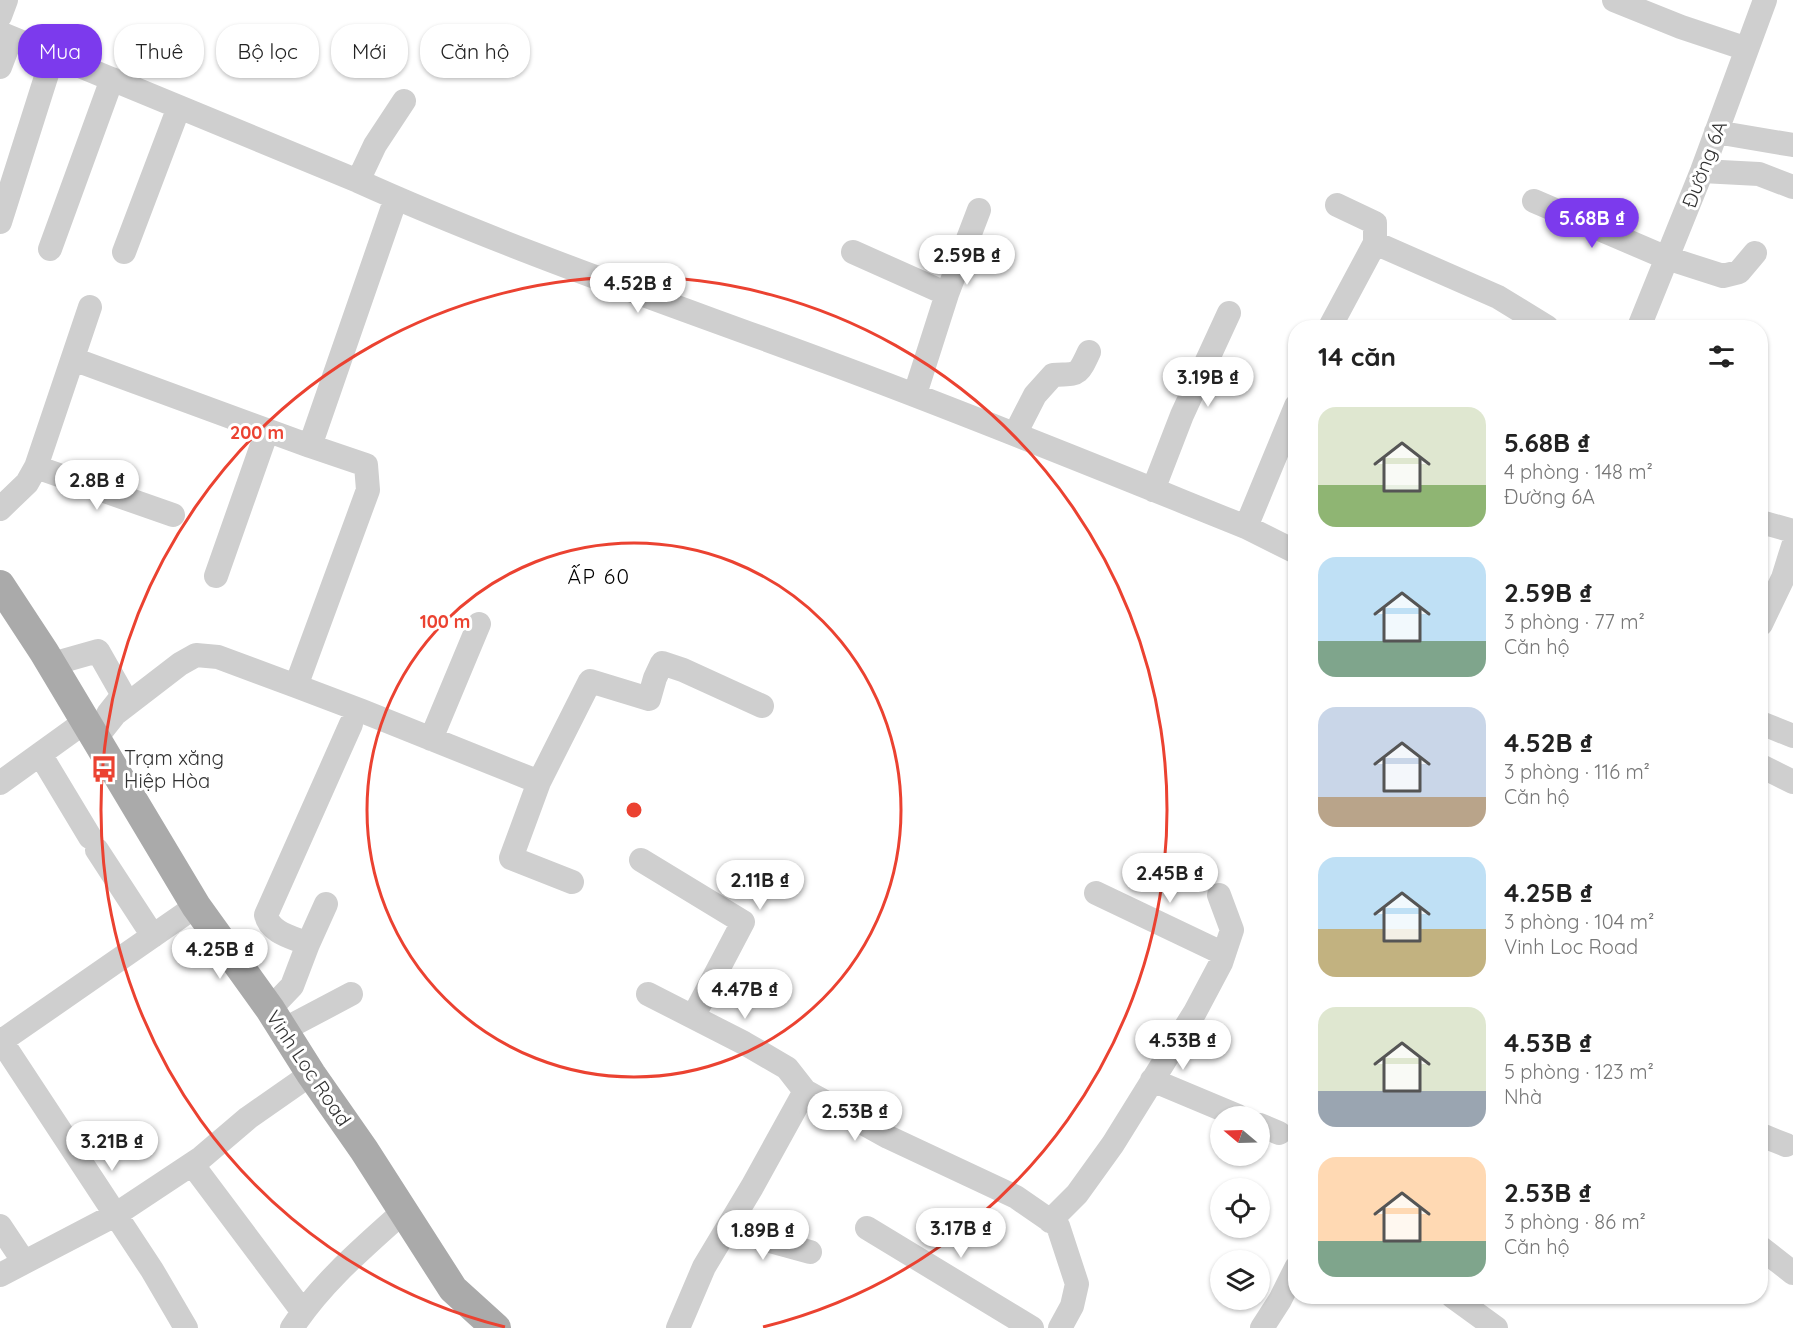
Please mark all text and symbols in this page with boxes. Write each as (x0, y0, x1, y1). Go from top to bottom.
chip: Mua (18, 24, 102, 78)
chip: Thuê (114, 24, 204, 78)
chip: Bộ lọc (216, 24, 319, 78)
chip: Mới (331, 24, 408, 78)
chip: Căn hộ (420, 24, 530, 78)
street label: Đường 6A (1676, 117, 1732, 211)
pin: 5.68B ₫ (1537, 198, 1647, 249)
text: 5.68B ₫ (1559, 205, 1625, 230)
pin: 2.59B ₫ (912, 235, 1022, 286)
text: 2.59B ₫ (933, 242, 1001, 267)
pin: 4.52B ₫ (583, 263, 693, 314)
text: 4.52B ₫ (604, 270, 672, 295)
text: 14 căn (1318, 340, 1396, 373)
icon: filters (1705, 340, 1738, 373)
pin: 3.19B ₫ (1153, 357, 1263, 408)
text: 3.19B ₫ (1177, 364, 1239, 389)
text: 200 m (230, 421, 284, 444)
text: 5.68B ₫ (1504, 426, 1590, 459)
icon: home (1366, 431, 1438, 503)
text: 4 phòng · 148 m² (1504, 459, 1653, 484)
pin: 2.8B ₫ (48, 460, 146, 511)
text: 2.8B ₫ (69, 467, 125, 492)
text: Đường 6A (1504, 484, 1595, 509)
district label: ẤP 60 (567, 563, 631, 589)
text: 2.59B ₫ (1504, 576, 1592, 609)
icon: home (1366, 581, 1438, 653)
text: 3 phòng · 77 m² (1504, 609, 1645, 634)
text: 100 m (420, 610, 470, 633)
text: Căn hộ (1504, 634, 1570, 659)
text: 4.52B ₫ (1504, 726, 1593, 759)
icon: home (1366, 731, 1438, 803)
place label: Trạm xăng Hiệp Hòa (124, 745, 224, 793)
bus stop icon: Trạm xăng Hiệp Hòa (89, 754, 119, 784)
text: 3 phòng · 116 m² (1504, 759, 1650, 784)
text: Căn hộ (1504, 784, 1570, 809)
centre of rings (624, 800, 644, 820)
pin: 2.45B ₫ (1115, 853, 1225, 904)
pin: 2.11B ₫ (705, 860, 815, 911)
text: 2.45B ₫ (1136, 860, 1204, 885)
text: 2.11B ₫ (730, 867, 790, 892)
text: 4.25B ₫ (1504, 876, 1593, 909)
icon: home (1366, 881, 1438, 953)
text: 3 phòng · 104 m² (1504, 909, 1654, 934)
pin: 4.25B ₫ (165, 929, 275, 980)
text: Vinh Loc Road (1504, 934, 1638, 959)
text: 4.25B ₫ (186, 936, 254, 961)
pin: 4.47B ₫ (690, 969, 800, 1020)
text: 4.47B ₫ (711, 976, 779, 1001)
street label: Vinh Loc Road (261, 1005, 357, 1131)
pin: 4.53B ₫ (1128, 1020, 1238, 1071)
text: 4.53B ₫ (1504, 1026, 1592, 1059)
text: 4.53B ₫ (1149, 1027, 1217, 1052)
icon: home (1366, 1031, 1438, 1103)
text: 5 phòng · 123 m² (1504, 1059, 1654, 1084)
text: Nhà (1504, 1084, 1542, 1109)
pin: 2.53B ₫ (800, 1091, 910, 1142)
text: 2.53B ₫ (821, 1098, 889, 1123)
north arrow (1210, 1106, 1270, 1166)
map controls (1210, 1106, 1270, 1310)
pin: 3.21B ₫ (57, 1121, 167, 1172)
text: 3.21B ₫ (80, 1128, 144, 1153)
text: 2.53B ₫ (1504, 1176, 1592, 1209)
button: locate (1210, 1178, 1270, 1238)
icon: home (1366, 1181, 1438, 1253)
pin: 3.17B ₫ (906, 1208, 1016, 1259)
text: 3 phòng · 86 m² (1504, 1209, 1646, 1234)
pin: 1.89B ₫ (708, 1210, 818, 1261)
text: 3.17B ₫ (930, 1215, 992, 1240)
text: 1.89B ₫ (731, 1217, 795, 1242)
text: Căn hộ (1504, 1234, 1570, 1259)
button: layers (1210, 1250, 1270, 1310)

